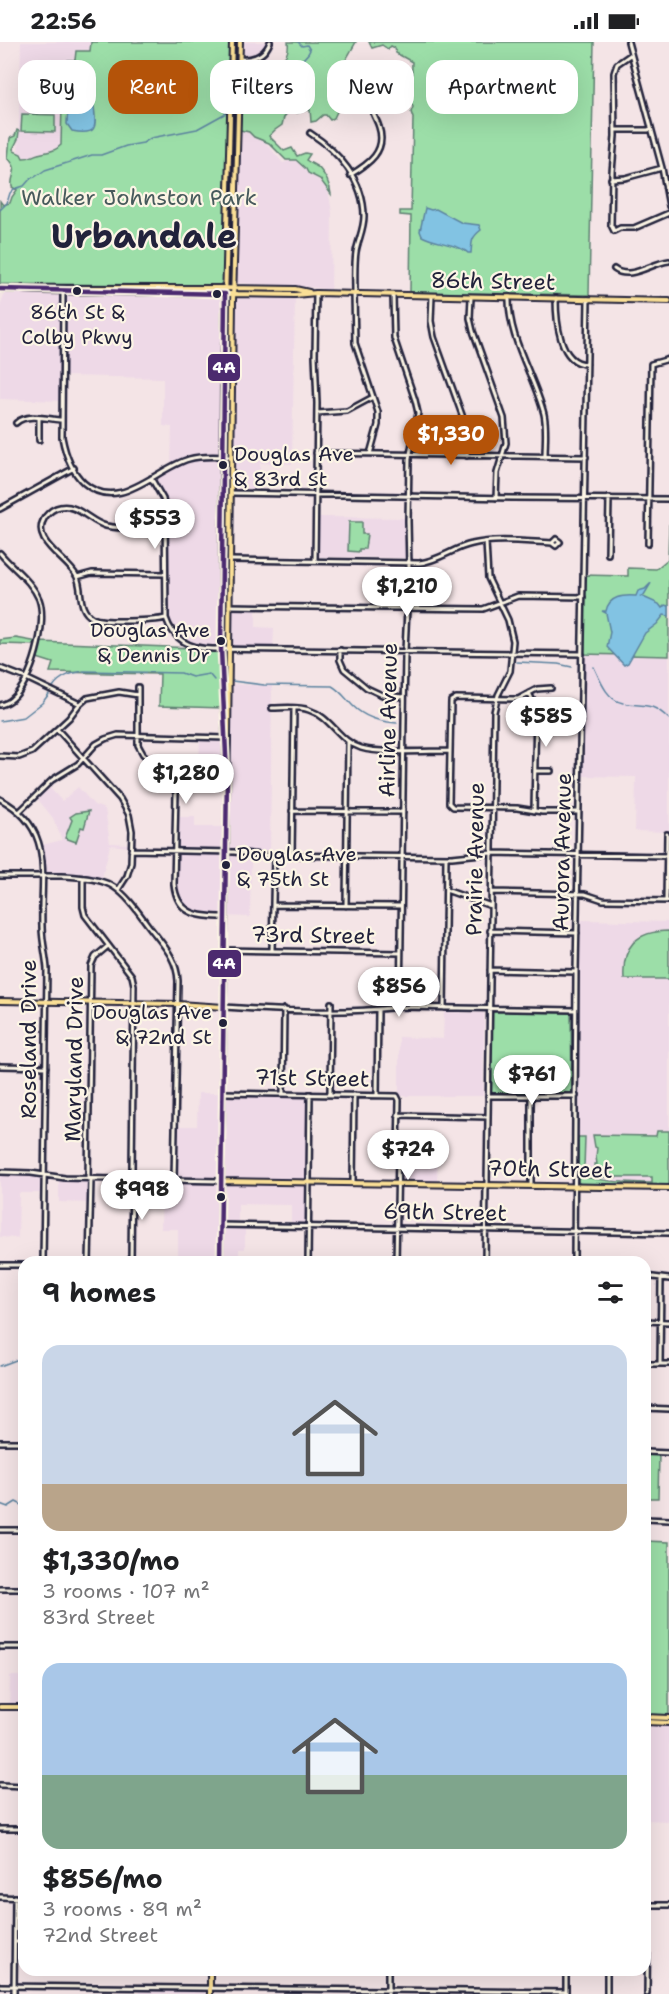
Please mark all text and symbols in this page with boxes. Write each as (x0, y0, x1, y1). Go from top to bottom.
text: 22:56 (30, 7, 96, 36)
chip: Buy (18, 60, 96, 114)
chip: Rent (108, 60, 198, 114)
chip: Filters (210, 60, 315, 114)
chip: New (327, 60, 414, 114)
chip: Apartment (426, 60, 578, 114)
park label: Walker Johnston Park (21, 183, 257, 212)
district label: Urbandale (51, 213, 237, 259)
street label: 86th Street (430, 265, 556, 297)
marker: 86th St & Colby Pkwy (71, 285, 83, 297)
unlabelled marker (211, 288, 223, 300)
place label: 86th St & Colby Pkwy (21, 299, 133, 350)
line badge: 4A (207, 353, 241, 382)
text: 4A (212, 357, 236, 378)
pin: $1,330 (402, 415, 500, 466)
text: $1,330 (417, 421, 485, 447)
place label: Douglas Ave & 83rd St (234, 441, 354, 492)
marker: Douglas Ave & 83rd St (217, 459, 229, 471)
pin: $553 (119, 499, 191, 550)
text: $553 (129, 505, 181, 531)
pin: $1,210 (358, 567, 456, 618)
text: $1,210 (376, 573, 438, 599)
place label: Douglas Ave & Dennis Dr (90, 617, 210, 668)
marker: Douglas Ave & Dennis Dr (215, 635, 227, 647)
street label: Airline Avenue (372, 642, 404, 798)
pin: $585 (510, 697, 582, 748)
text: $585 (520, 703, 572, 729)
pin: $1,280 (137, 754, 235, 805)
text: $1,280 (152, 760, 220, 786)
street label: Aurora Avenue (546, 773, 578, 931)
street label: Prairie Avenue (459, 782, 491, 936)
place label: Douglas Ave & 75th St (237, 841, 357, 892)
marker: Douglas Ave & 75th St (220, 859, 232, 871)
street label: 73rd Street (251, 919, 375, 951)
line badge: 4A (207, 949, 242, 978)
text: 4A (212, 953, 236, 974)
street label: Roseland Drive (14, 959, 43, 1119)
pin: $856 (363, 967, 435, 1018)
text: $856 (372, 973, 426, 999)
street label: Maryland Drive (58, 976, 90, 1142)
place label: Douglas Ave & 72nd St (92, 999, 212, 1050)
marker: Douglas Ave & 72nd St (217, 1017, 229, 1029)
pin: $761 (496, 1055, 568, 1106)
text: $761 (508, 1061, 556, 1087)
street label: 71st Street (254, 1062, 370, 1094)
pin: $724 (372, 1130, 444, 1181)
text: $724 (381, 1136, 435, 1162)
street label: 70th Street (487, 1153, 613, 1185)
pin: $998 (106, 1170, 178, 1221)
text: $998 (115, 1176, 169, 1202)
unlabelled marker (215, 1191, 227, 1203)
street label: 69th Street (383, 1196, 507, 1228)
text: 9 homes (42, 1275, 156, 1310)
icon: filters (594, 1276, 627, 1309)
icon: home (281, 1384, 389, 1492)
text: $1,330/mo (42, 1543, 180, 1578)
text: 3 rooms · 107 m² (42, 1578, 210, 1604)
text: 83rd Street (42, 1604, 155, 1630)
icon: home (281, 1702, 389, 1810)
text: $856/mo (42, 1861, 163, 1896)
text: 3 rooms · 89 m² (42, 1896, 202, 1922)
text: 72nd Street (42, 1922, 158, 1948)

